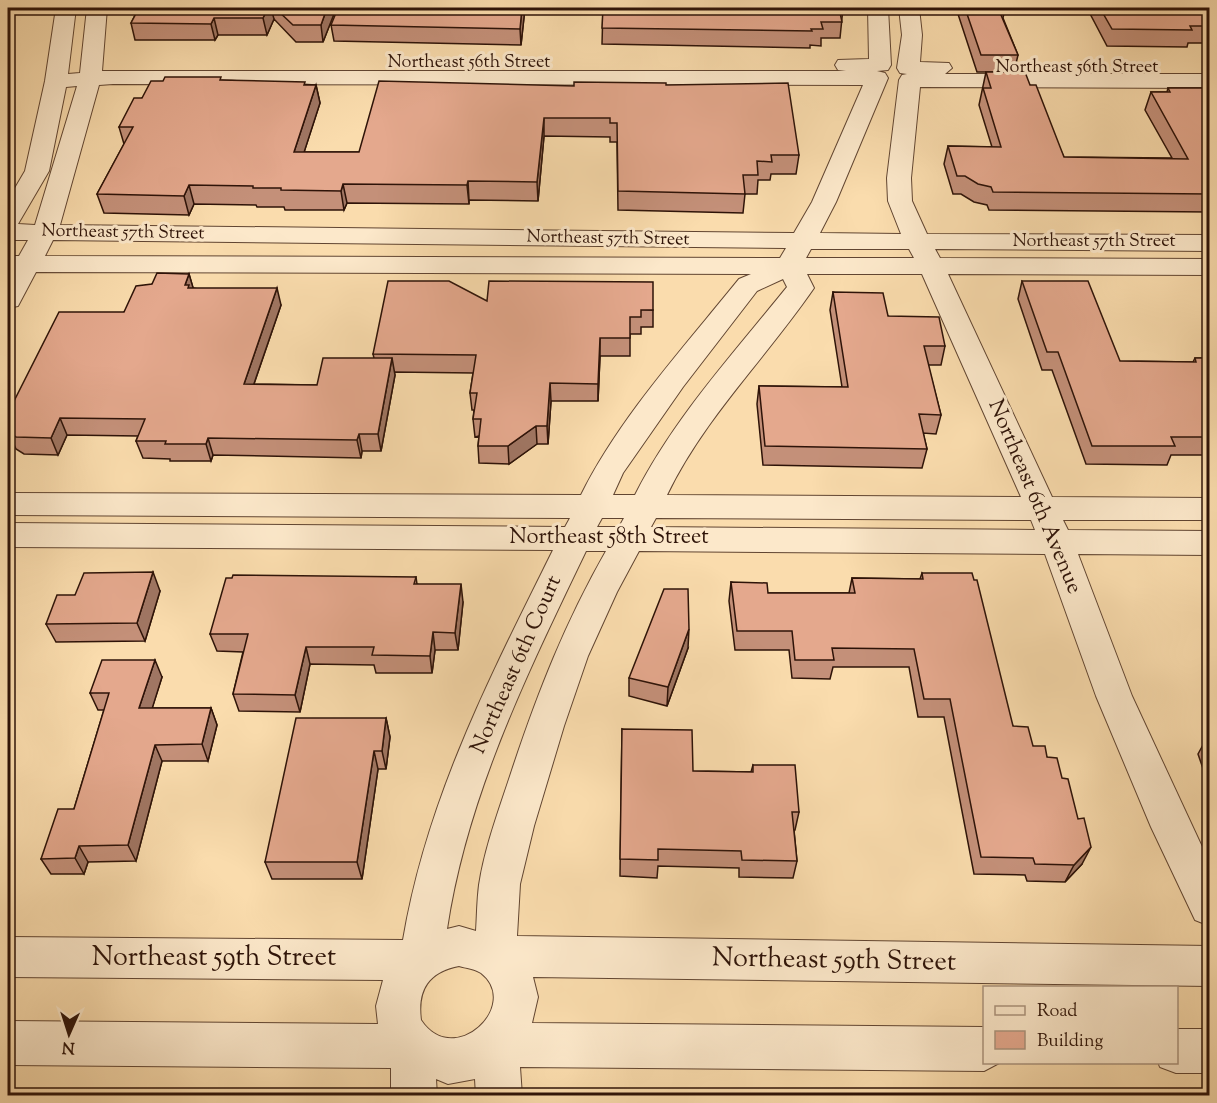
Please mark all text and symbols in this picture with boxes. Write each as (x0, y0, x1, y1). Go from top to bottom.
street label: Northeast 56th Street (387, 50, 551, 76)
street label: Northeast 56th Street (995, 55, 1159, 81)
street label: Northeast 57th Street (41, 219, 205, 247)
street label: Northeast 57th Street (526, 225, 690, 253)
street label: Northeast 57th Street (1012, 229, 1176, 255)
street label: Northeast 6th Avenue (979, 395, 1089, 599)
street label: Northeast 58th Street (509, 522, 709, 554)
street label: Northeast 6th Court (463, 570, 571, 759)
street label: Northeast 59th Street (92, 939, 336, 978)
street label: Northeast 59th Street (712, 939, 956, 983)
legend (983, 986, 1178, 1064)
text: Road (1037, 999, 1077, 1025)
north arrow (39, 1004, 99, 1064)
text: Building (1037, 1029, 1103, 1055)
text: N (61, 1035, 75, 1058)

